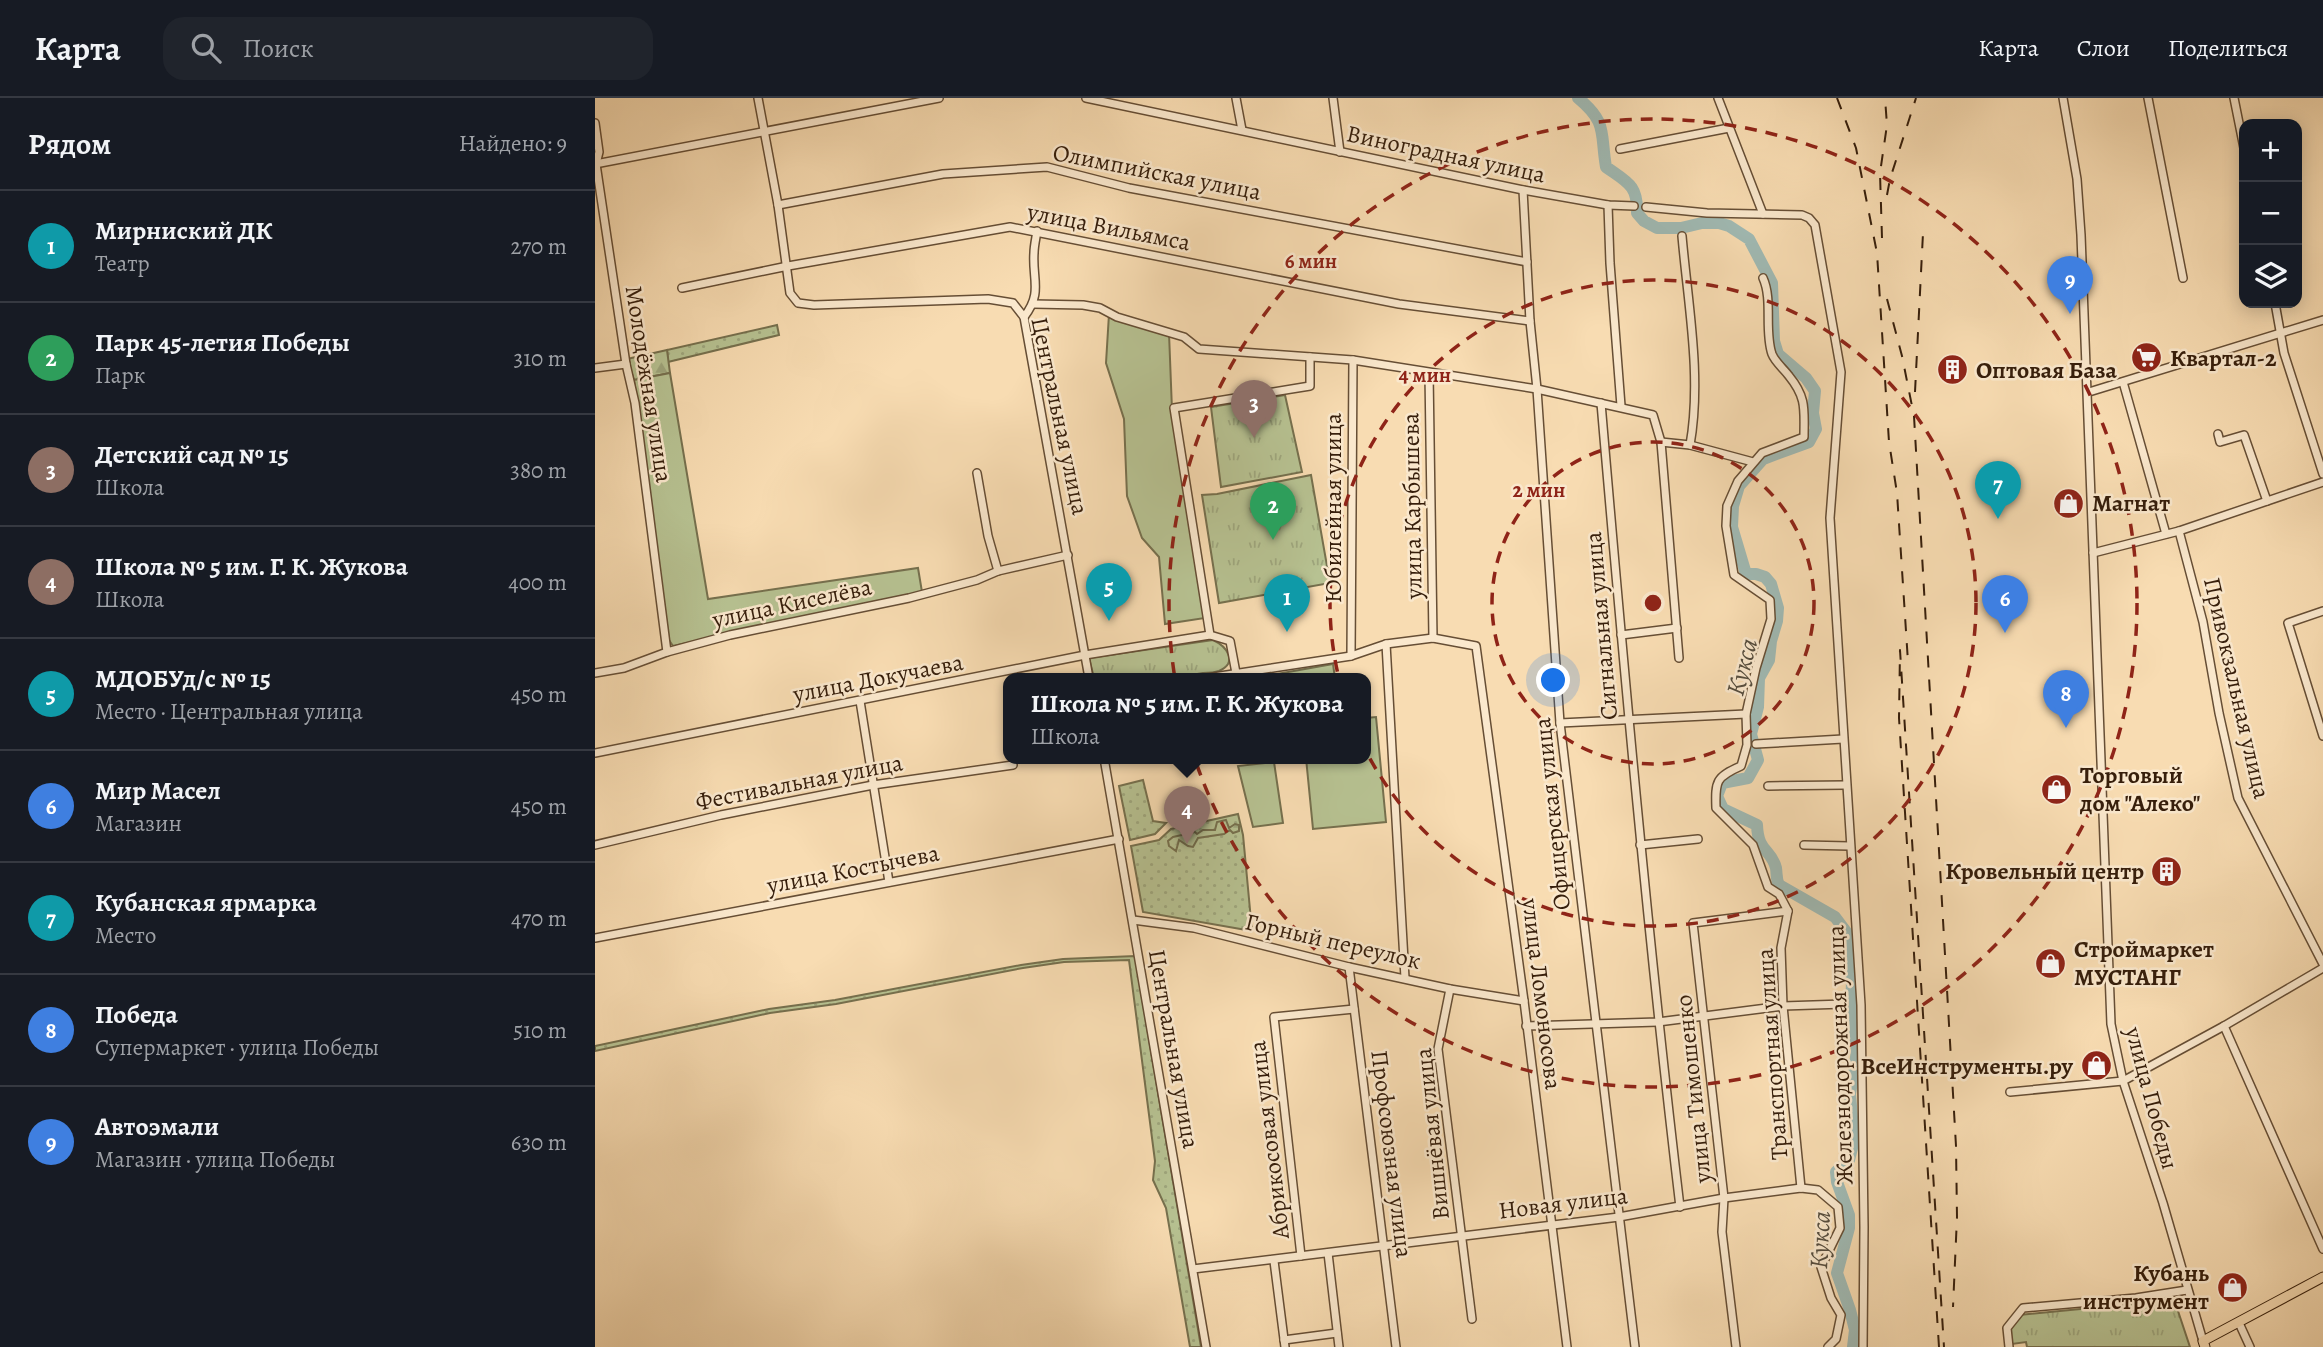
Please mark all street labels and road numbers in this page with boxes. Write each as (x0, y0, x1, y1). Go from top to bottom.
street label: Виноградная улица (1344, 117, 1548, 191)
street label: Олимпийская улица (1050, 136, 1264, 208)
street label: улица Вильямса (1024, 195, 1193, 258)
street label: Молодёжная улица (618, 283, 680, 485)
street label: Центральная улица (1023, 314, 1097, 518)
street label: Юбилейная улица (1317, 413, 1349, 603)
street label: улица Карбышева (1394, 413, 1430, 600)
street label: Сигнальная улица (1577, 531, 1625, 721)
street label: улица Киселёва (709, 571, 874, 636)
street label: Привокзальная улица (2196, 574, 2278, 802)
street label: улица Докучаева (789, 646, 966, 710)
street label: Офицерская улица (1526, 716, 1578, 912)
street label: Фестивальная улица (693, 746, 905, 818)
street label: улица Костычева (763, 837, 942, 902)
street label: улица Ломоносова (1514, 896, 1570, 1091)
street label: Горный переулок (1242, 905, 1424, 977)
street label: Железнодорожная улица (1819, 924, 1861, 1186)
street label: Центральная улица (1141, 947, 1207, 1151)
street label: Транспортная улица (1749, 947, 1795, 1161)
street label: улица Тимошенко (1667, 993, 1719, 1186)
street label: улица Победы (2117, 1022, 2186, 1173)
street label: Абрикосовая улица (1241, 1039, 1297, 1242)
street label: Вишнёвая улица (1407, 1046, 1457, 1222)
street label: Профсоюзная улица (1363, 1048, 1421, 1260)
street label: Новая улица (1497, 1179, 1629, 1227)

